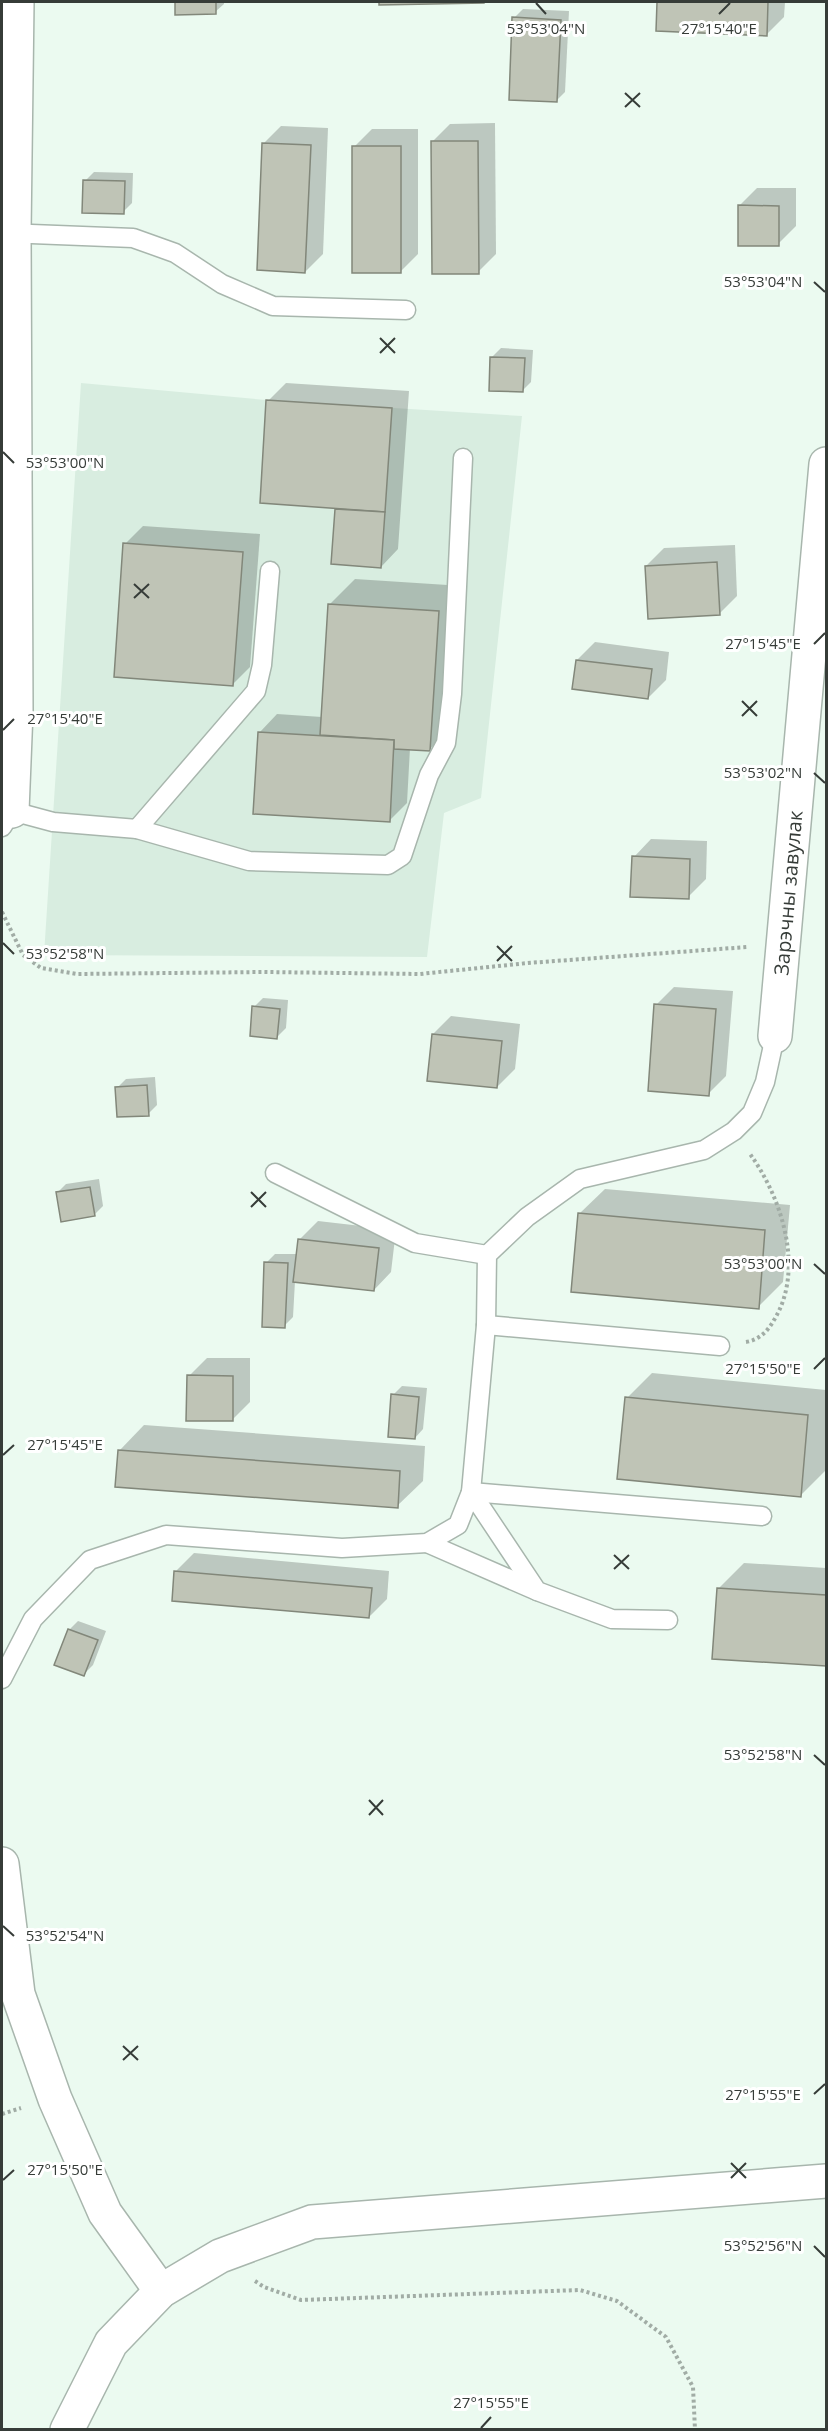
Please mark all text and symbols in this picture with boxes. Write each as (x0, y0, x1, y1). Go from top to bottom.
text: 53°53'04"N (507, 18, 585, 38)
text: 27°15'40"E (681, 18, 757, 38)
text: 53°53'04"N (724, 271, 802, 291)
text: 53°53'00"N (26, 452, 104, 472)
text: 27°15'45"E (725, 633, 801, 653)
text: 27°15'40"E (27, 708, 103, 728)
text: 53°53'02"N (724, 762, 802, 782)
street label: Зарэчны завулак (767, 809, 809, 977)
text: 53°52'58"N (26, 943, 104, 963)
text: 53°53'00"N (724, 1253, 802, 1273)
text: 27°15'50"E (725, 1358, 801, 1378)
text: 27°15'45"E (27, 1434, 103, 1454)
text: 53°52'58"N (724, 1744, 802, 1764)
text: 53°52'54"N (26, 1925, 104, 1945)
text: 27°15'55"E (725, 2084, 801, 2104)
text: 27°15'50"E (27, 2159, 103, 2179)
text: 53°52'56"N (724, 2235, 802, 2255)
text: 27°15'55"E (453, 2392, 529, 2412)

